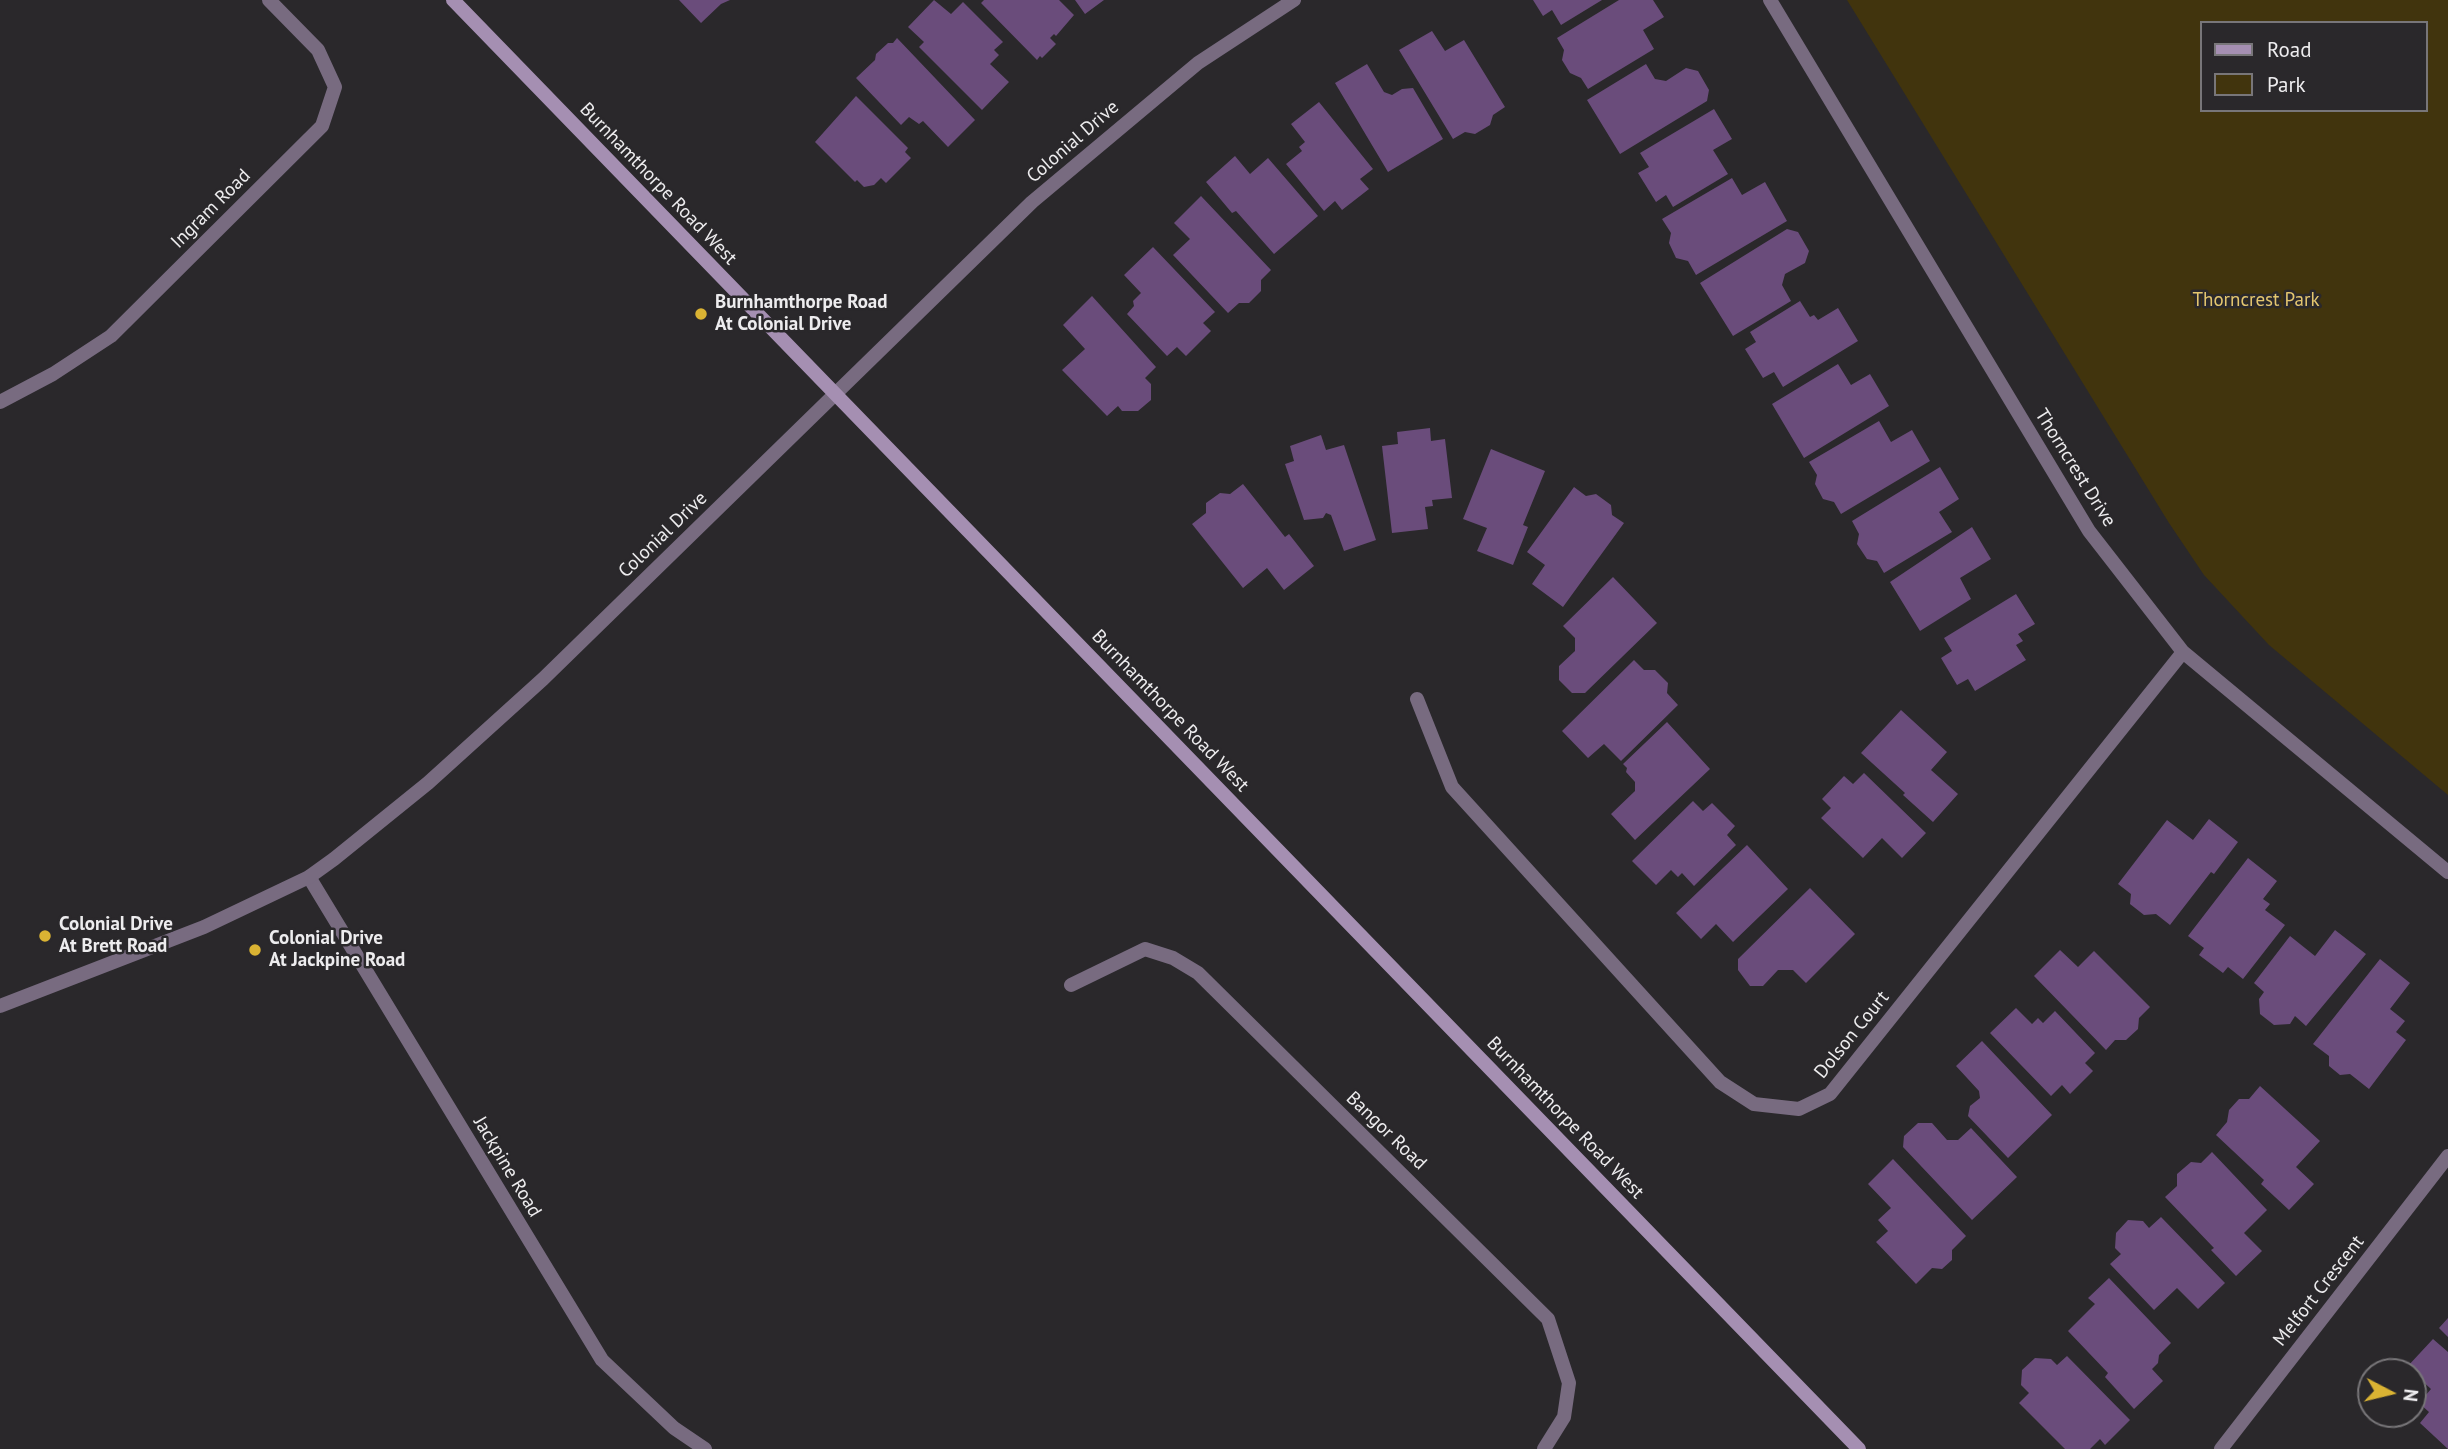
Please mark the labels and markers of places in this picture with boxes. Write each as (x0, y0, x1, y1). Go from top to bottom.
place label: Burnhamthorpe Road At Colonial Drive (715, 292, 888, 336)
marker: Burnhamthorpe Road At Colonial Drive (693, 306, 709, 322)
place label: Colonial Drive At Brett Road (59, 914, 173, 958)
marker: Colonial Drive At Brett Road (37, 928, 53, 944)
place label: Colonial Drive At Jackpine Road (269, 928, 405, 972)
marker: Colonial Drive At Jackpine Road (247, 942, 263, 958)

